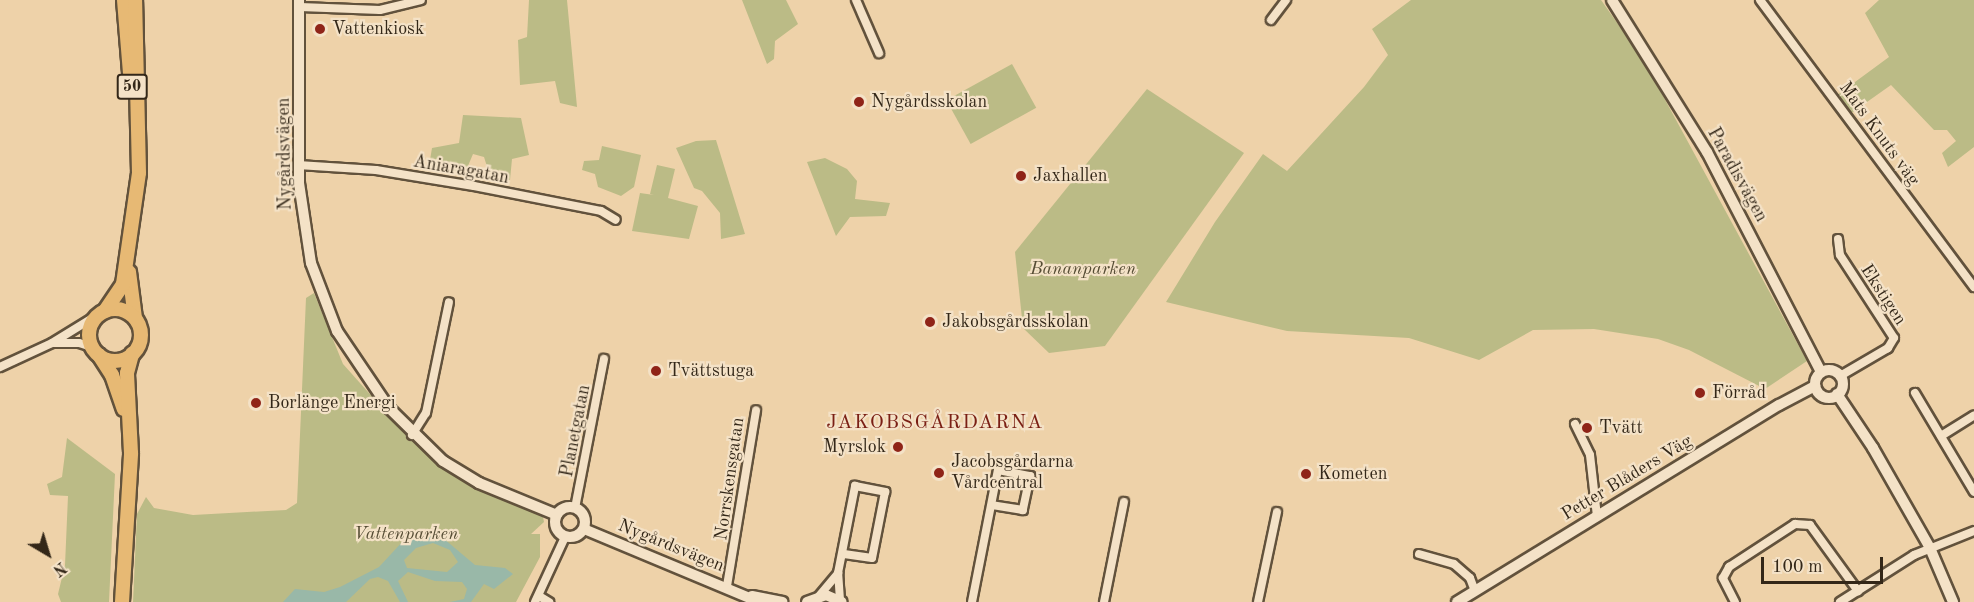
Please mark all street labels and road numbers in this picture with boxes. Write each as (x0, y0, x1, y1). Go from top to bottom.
road number: 50 (116, 74, 148, 100)
street label: Mats Knuts väg (1834, 78, 1924, 190)
street label: Nygårdsvägen (273, 97, 297, 211)
street label: Paradisvägen (1702, 124, 1772, 226)
street label: Aniaragatan (411, 151, 511, 189)
street label: Ekstigen (1855, 260, 1911, 330)
street label: Planetgatan (556, 383, 596, 479)
street label: Norrskensgatan (711, 416, 749, 542)
street label: Petter Blåders Väg (1558, 431, 1696, 525)
street label: Nygårdsvägen (615, 515, 727, 577)

